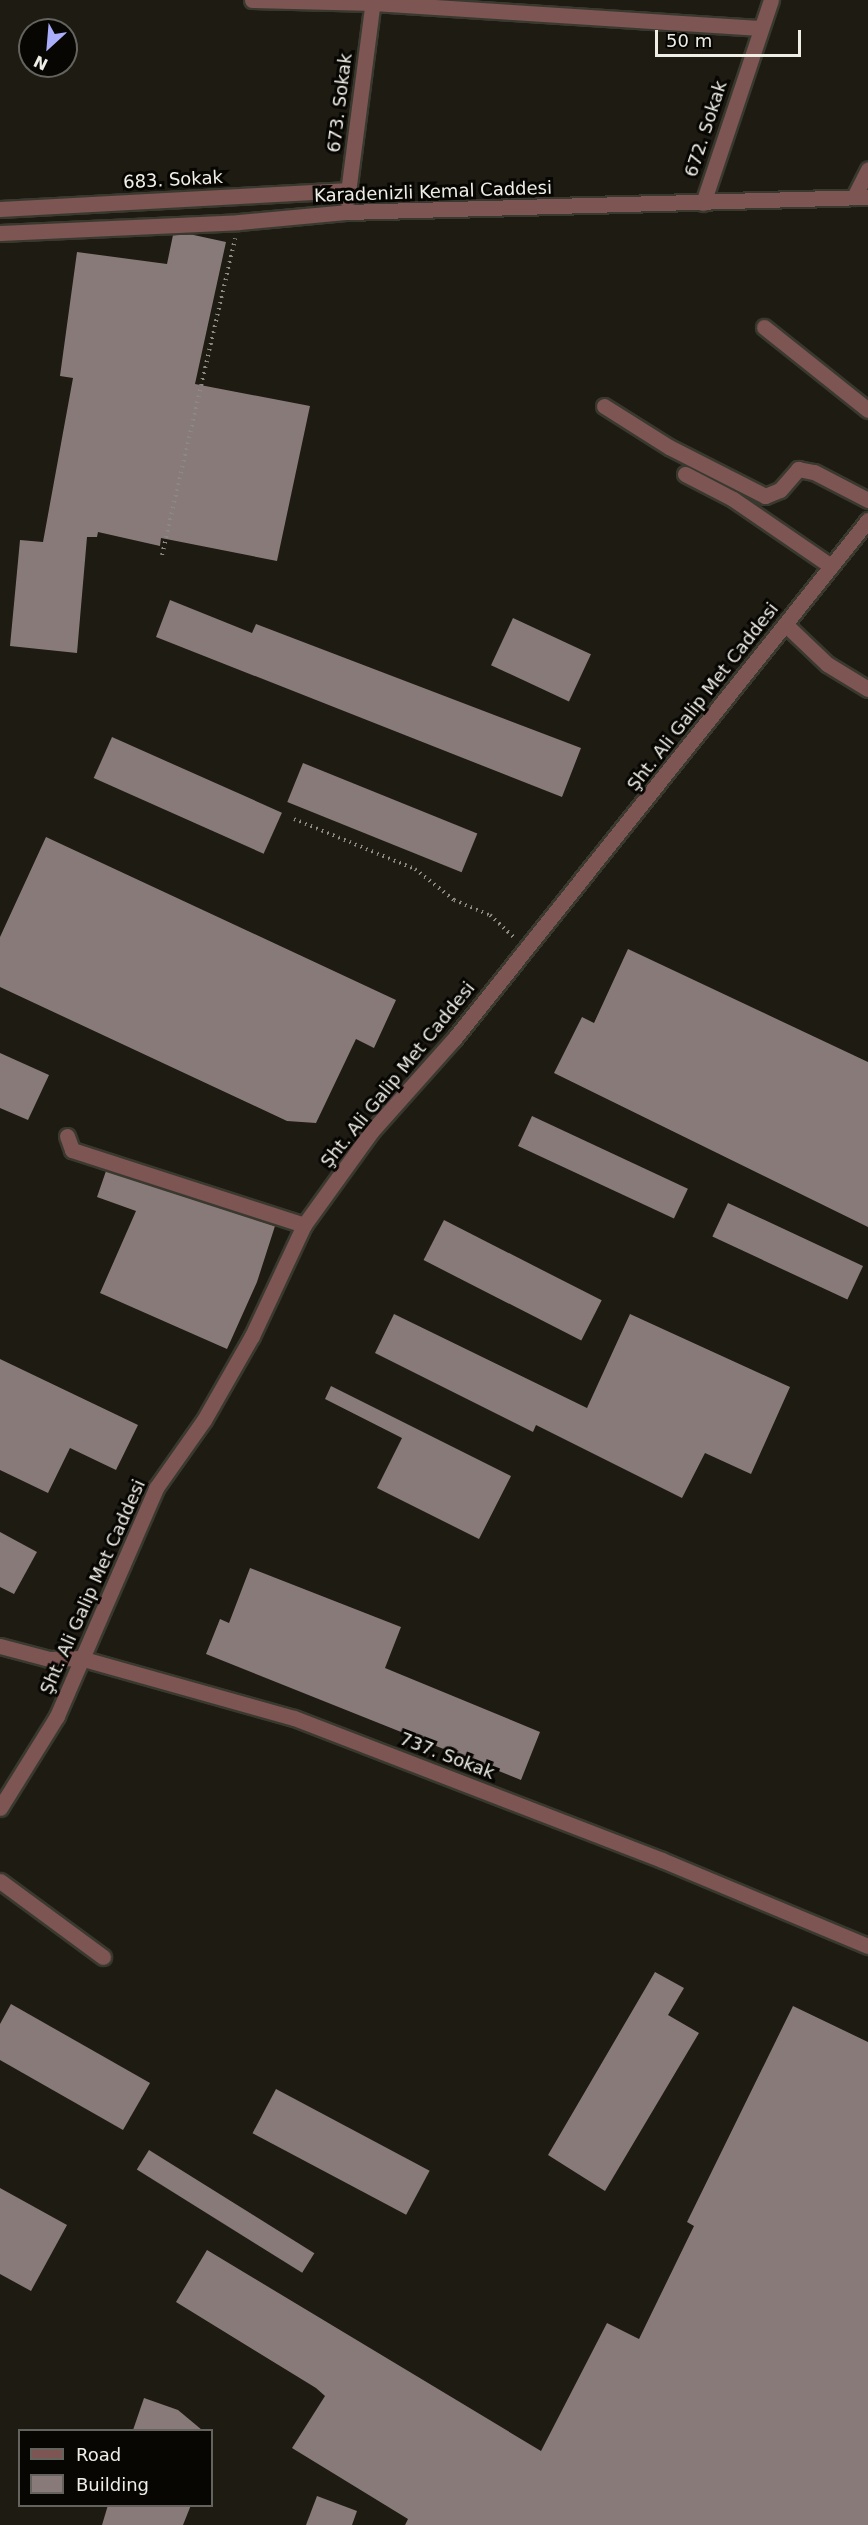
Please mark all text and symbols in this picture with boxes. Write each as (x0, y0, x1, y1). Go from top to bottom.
north arrow (18, 18, 78, 78)
scale bar (658, 18, 804, 56)
text: 50 m (666, 30, 712, 51)
text: N (31, 51, 51, 74)
street label: 673. Sokak (323, 52, 357, 154)
street label: 672. Sokak (680, 78, 732, 180)
street label: 683. Sokak (123, 167, 223, 193)
street label: Karadenizli Kemal Caddesi (314, 177, 552, 207)
street label: Şht. Ali Galip Met Caddesi (623, 599, 783, 795)
street label: Şht. Ali Galip Met Caddesi (316, 978, 480, 1172)
street label: Şht. Ali Galip Met Caddesi (36, 1476, 150, 1698)
street label: 737. Sokak (397, 1728, 497, 1784)
legend (18, 2429, 213, 2507)
text: Road (76, 2444, 121, 2465)
text: Building (76, 2474, 149, 2495)

